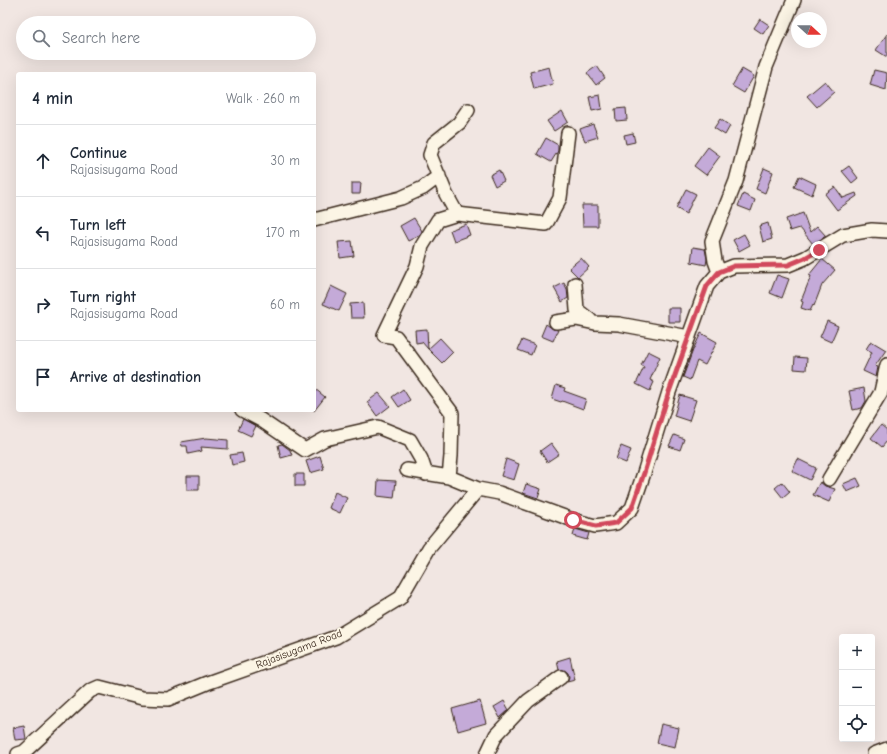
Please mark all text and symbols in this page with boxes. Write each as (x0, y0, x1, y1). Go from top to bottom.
north arrow (791, 12, 827, 48)
search box (16, 16, 316, 60)
icon: search (30, 27, 52, 49)
text: Search here (62, 29, 140, 47)
text: 4 min (32, 89, 73, 108)
text: Walk · 260 m (226, 91, 300, 106)
text: Continue (70, 144, 127, 162)
icon: ahead (32, 150, 54, 172)
text: 30 m (270, 153, 300, 168)
text: Rajasisugama Road (70, 162, 178, 177)
text: Turn left (70, 216, 126, 234)
icon: left (32, 222, 54, 244)
text: 170 m (266, 225, 300, 240)
text: Rajasisugama Road (70, 234, 178, 249)
route end (810, 241, 828, 259)
text: Turn right (70, 288, 136, 306)
icon: right (32, 294, 54, 316)
text: 60 m (270, 297, 300, 312)
text: Rajasisugama Road (70, 306, 178, 321)
icon: arrive (32, 366, 54, 388)
text: Arrive at destination (70, 368, 201, 386)
route start (564, 511, 582, 529)
street label: Rajasisugama Road (254, 627, 344, 671)
map controls (839, 634, 875, 742)
button: + (839, 634, 875, 670)
button: − (839, 670, 875, 706)
button: locate (839, 706, 875, 742)

